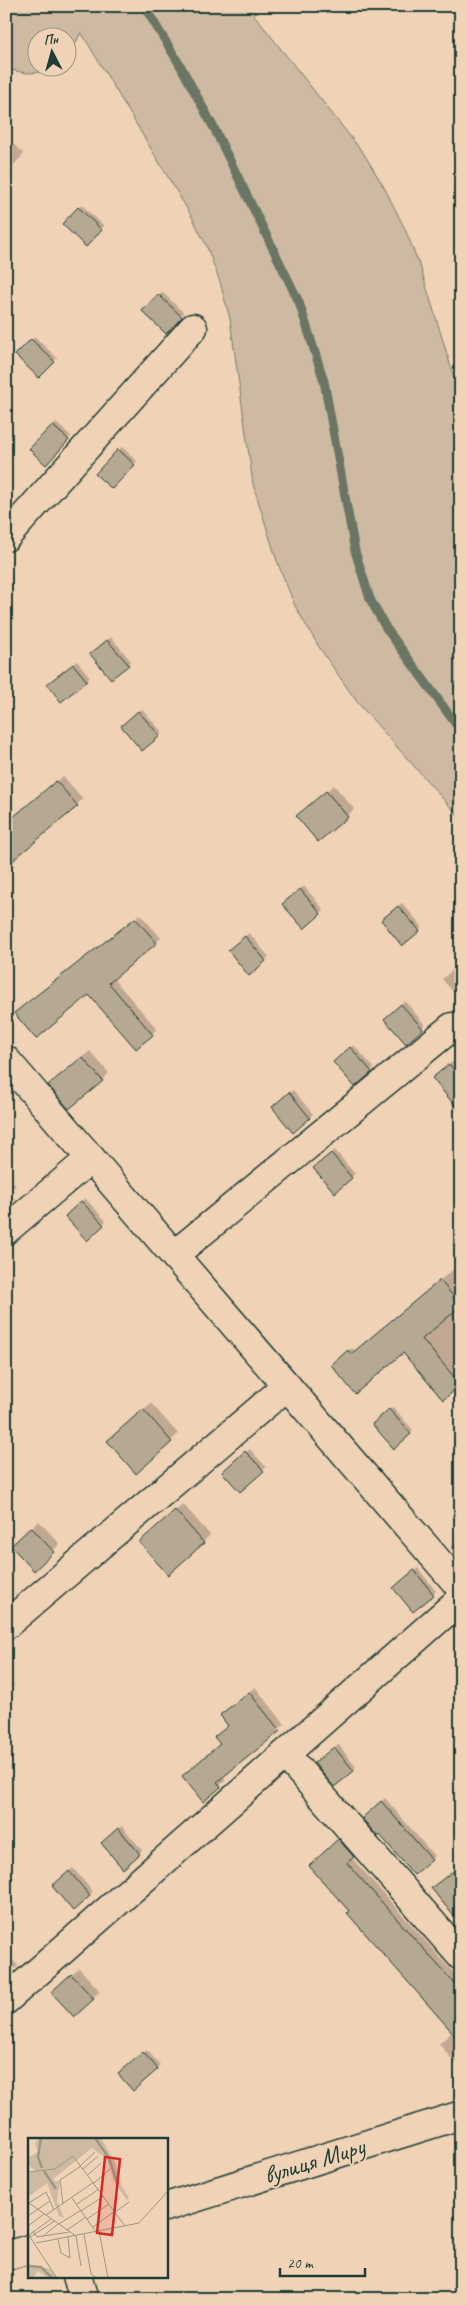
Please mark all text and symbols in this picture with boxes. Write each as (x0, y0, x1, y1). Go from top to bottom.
north arrow (28, 28, 78, 78)
text: Пн (43, 30, 60, 49)
street label: вулиця Миру (260, 2130, 370, 2192)
inset map (28, 2138, 168, 2278)
scale bar (280, 2245, 364, 2277)
text: 20 m (287, 2254, 314, 2273)

